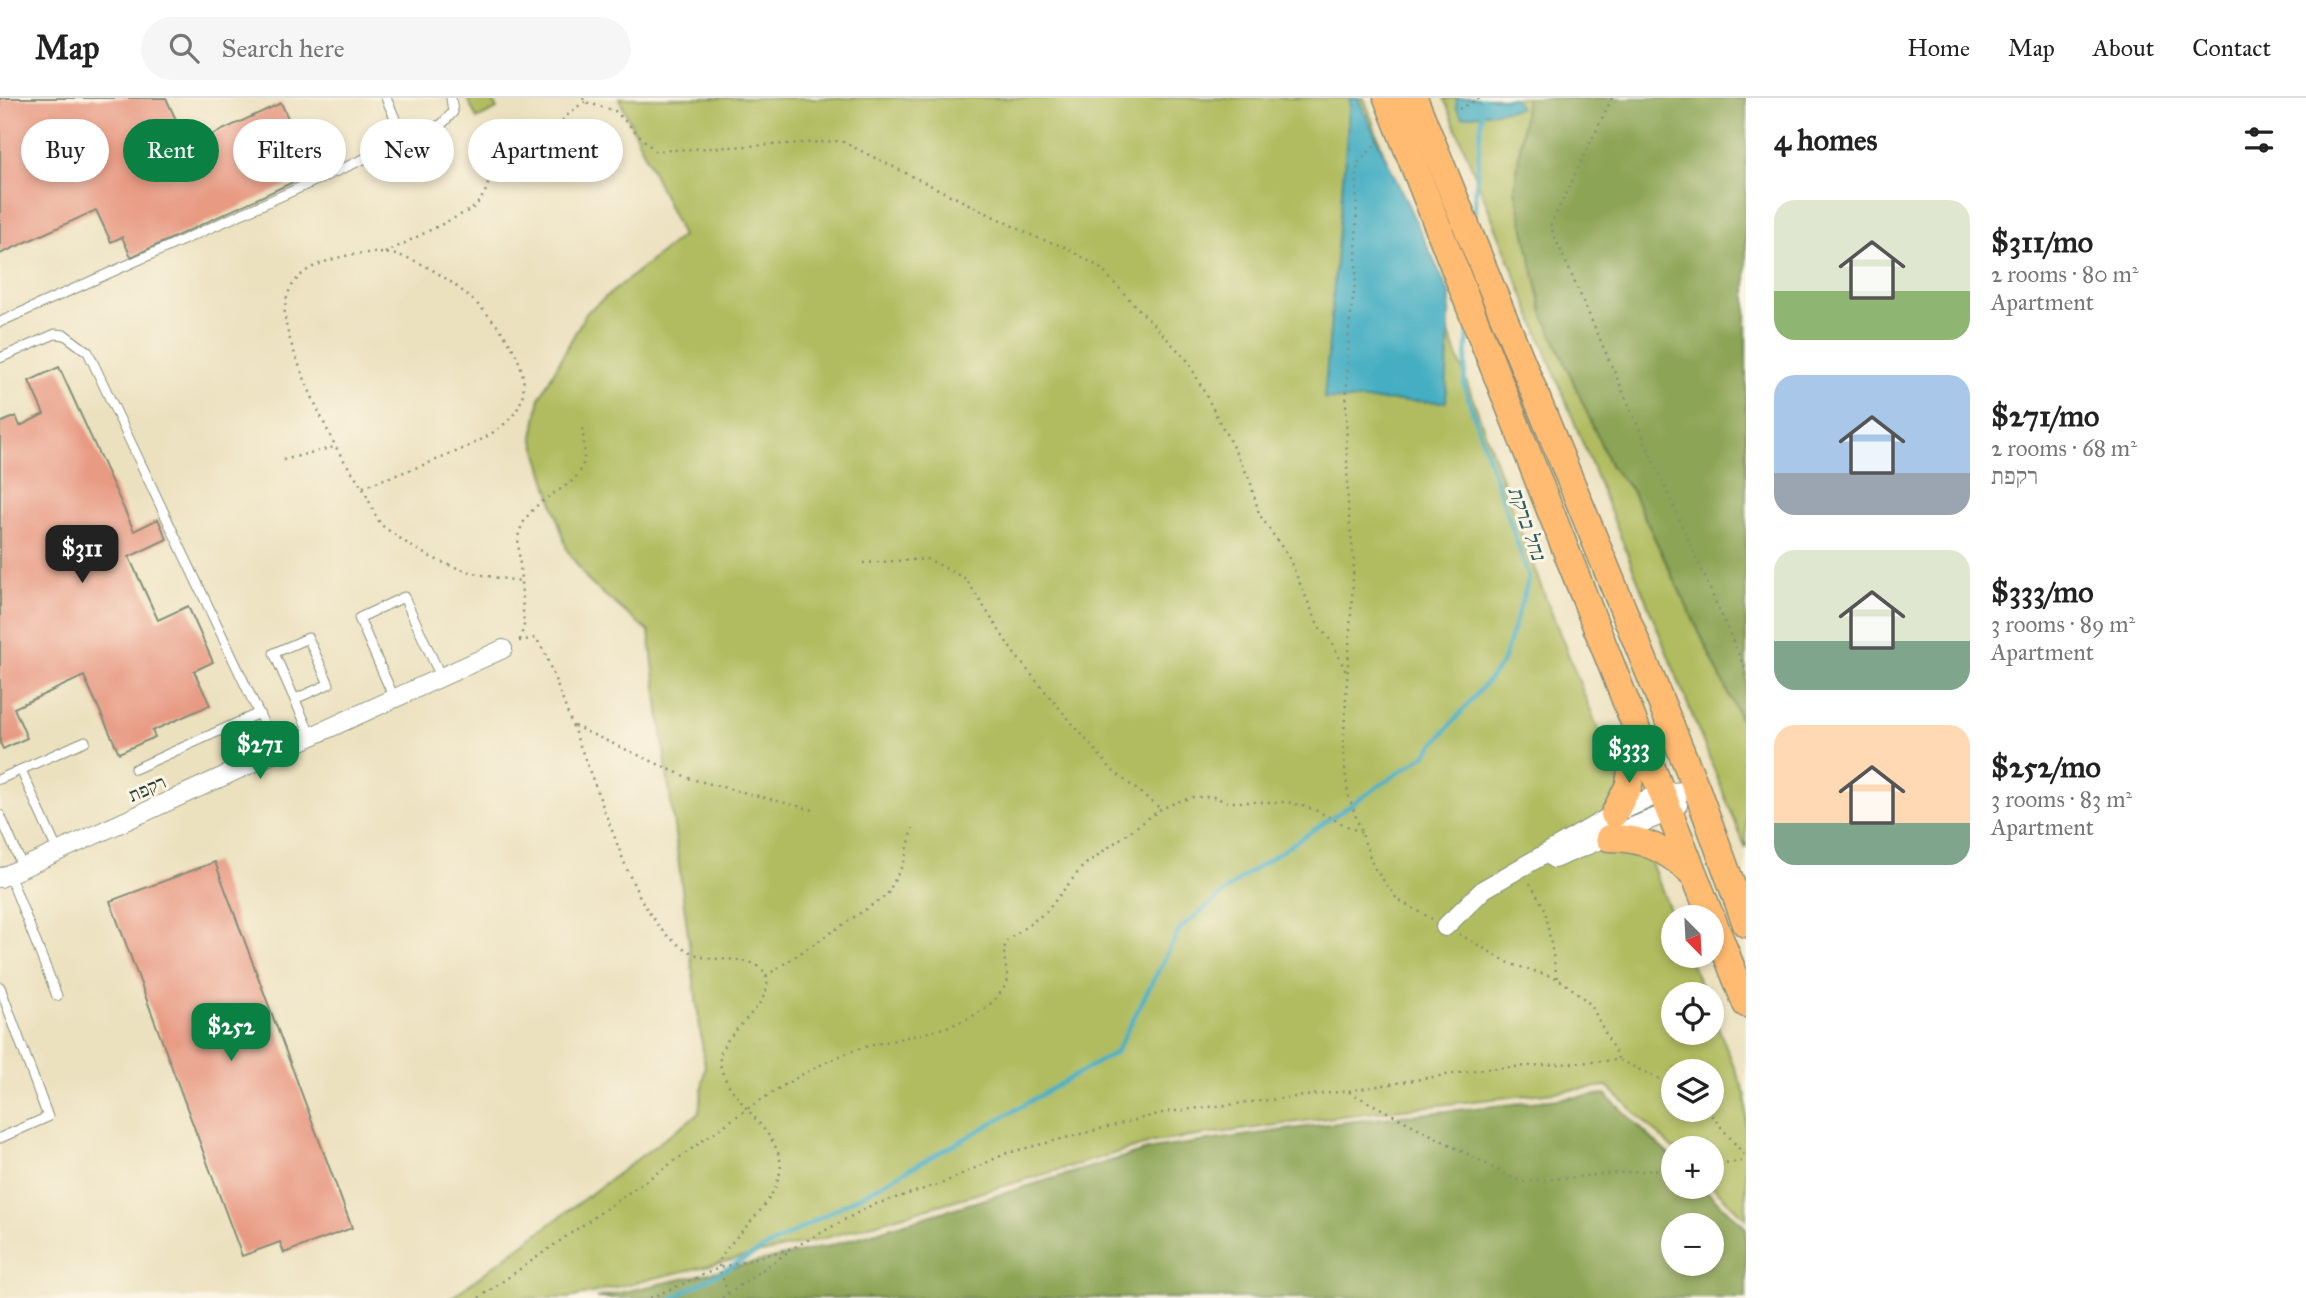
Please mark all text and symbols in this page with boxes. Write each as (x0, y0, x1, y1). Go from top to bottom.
search box (141, 17, 631, 80)
text: Map (35, 28, 99, 68)
icon: search (165, 29, 203, 67)
text: Search here (221, 32, 345, 64)
text: Home (1907, 33, 1970, 63)
text: Map (2008, 33, 2055, 63)
text: About (2093, 33, 2154, 63)
text: Contact (2192, 33, 2271, 63)
chip: Buy (21, 119, 109, 182)
chip: Rent (123, 119, 219, 182)
chip: Filters (233, 119, 346, 182)
chip: New (360, 119, 454, 182)
chip: Apartment (468, 119, 623, 182)
icon: filters (2240, 121, 2278, 159)
text: 4 homes (1774, 122, 1878, 158)
text: $311/mo (1991, 224, 2093, 260)
icon: home (1830, 228, 1914, 312)
text: 2 rooms · 80 m² (1991, 260, 2138, 288)
text: Apartment (1991, 288, 2094, 316)
text: $271/mo (1991, 398, 2099, 434)
icon: home (1830, 403, 1914, 487)
text: 2 rooms · 68 m² (1991, 434, 2137, 462)
text: רקפת (1991, 462, 2038, 490)
water label: נחל ברקת (1502, 483, 1552, 565)
pin: $311 (41, 526, 123, 585)
text: $311 (61, 534, 103, 562)
text: $333/mo (1991, 574, 2094, 610)
icon: home (1830, 578, 1914, 662)
text: 3 rooms · 89 m² (1991, 610, 2135, 638)
text: Apartment (1991, 638, 2094, 666)
pin: $271 (219, 722, 301, 781)
pin: $333 (1588, 726, 1670, 785)
text: $271 (237, 730, 283, 758)
text: $333 (1608, 734, 1650, 762)
text: $252/mo (1991, 749, 2101, 785)
icon: home (1830, 753, 1914, 837)
street label: רקפת (125, 770, 170, 807)
text: 3 rooms · 83 m² (1991, 785, 2132, 813)
text: Apartment (1991, 813, 2094, 841)
north arrow (1661, 905, 1724, 968)
map controls (1661, 905, 1724, 1276)
button: locate (1661, 982, 1724, 1045)
pin: $252 (190, 1004, 272, 1063)
text: $252 (207, 1012, 255, 1040)
button: layers (1661, 1059, 1724, 1122)
button: + (1661, 1136, 1724, 1199)
button: − (1661, 1213, 1724, 1276)

